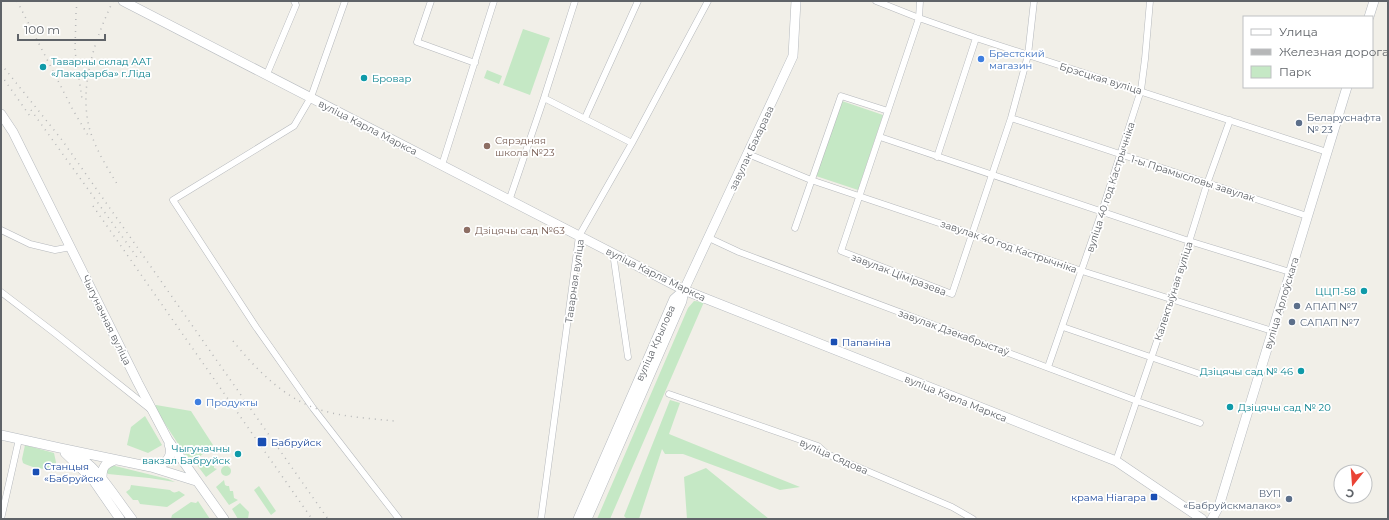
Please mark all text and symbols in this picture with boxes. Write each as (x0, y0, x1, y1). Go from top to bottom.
scale bar (18, 16, 105, 42)
legend (1243, 16, 1373, 88)
text: 100 m (24, 22, 60, 37)
text: Улица (1279, 24, 1318, 39)
text: Железная дорога (1279, 44, 1389, 59)
place label: Брестский магазин (989, 47, 1045, 72)
marker: Брестский магазин (976, 54, 986, 64)
place label: Таварны склад ААТ «Лакафарба» г.Ліда (51, 55, 152, 80)
street label: Брэсцкая вуліца (1058, 60, 1144, 97)
marker: Таварны склад ААТ «Лакафарба» г.Ліда (38, 62, 48, 72)
text: Парк (1279, 64, 1311, 79)
place label: Бровар (372, 72, 411, 85)
marker: Бровар (359, 73, 369, 83)
street label: вуліца Карла Маркса (316, 97, 419, 158)
street label: завулак Бахарава (726, 104, 777, 193)
place label: Беларуснафта № 23 (1307, 111, 1381, 136)
marker: Беларуснафта № 23 (1294, 118, 1304, 128)
street label: вуліца 40 год Кастрычніка (1083, 120, 1138, 254)
place label: Сярэдняя школа №23 (495, 134, 555, 159)
marker: Сярэдняя школа №23 (482, 141, 492, 151)
street label: 1-ы Прамысловы завулак (1129, 152, 1257, 205)
street label: завулак 40 год Кастрычніка (939, 217, 1079, 276)
place label: Дзіцячы сад №63 (475, 224, 565, 237)
marker: Дзіцячы сад №63 (462, 225, 472, 235)
street label: Таварная вуліца (562, 238, 587, 324)
street label: Калектыўная вуліца (1151, 240, 1196, 342)
street label: вуліца Карла Маркса (604, 245, 708, 304)
street label: завулак Ціміразева (849, 250, 948, 299)
street label: вуліца Арлоўскага (1261, 255, 1302, 351)
street label: Чыгуначная вуліца (79, 273, 134, 367)
place label: ЦЦП-58 (1315, 285, 1356, 298)
marker: ЦЦП-58 (1359, 286, 1369, 296)
place label: АПАП №7 (1305, 300, 1357, 313)
marker: АПАП №7 (1292, 301, 1302, 311)
street label: вуліца Крылова (633, 303, 678, 383)
street label: завулак Дзекабрыстаў (897, 306, 1011, 359)
place label: САПАП №7 (1300, 316, 1359, 329)
marker: САПАП №7 (1287, 317, 1297, 327)
place label: Папаніна (842, 336, 891, 349)
marker: Папаніна (829, 337, 839, 347)
place label: Дзіцячы сад № 46 (1200, 365, 1293, 378)
marker: Дзіцячы сад № 46 (1296, 366, 1306, 376)
street label: вуліца Карла Маркса (903, 372, 1009, 425)
place label: Продукты (206, 396, 258, 409)
marker: Продукты (193, 397, 203, 407)
place label: Дзіцячы сад № 20 (1238, 401, 1331, 414)
marker: Дзіцячы сад № 20 (1225, 402, 1235, 412)
marker: Бабруйск (256, 436, 268, 448)
place label: Бабруйск (271, 436, 321, 449)
street label: вуліца Сядова (798, 436, 870, 477)
place label: Чыгуначны вакзал Бабруйск (142, 442, 230, 467)
marker: Чыгуначны вакзал Бабруйск (233, 449, 243, 459)
place label: Станцыя «Бабруйск» (44, 460, 104, 485)
north arrow (1333, 464, 1373, 504)
marker: Станцыя «Бабруйск» (31, 467, 41, 477)
text: С (1344, 486, 1356, 501)
place label: ВУП «Бабруйскмалако» (1183, 487, 1281, 512)
place label: крама Ніагара (1071, 491, 1146, 504)
marker: крама Ніагара (1149, 492, 1159, 502)
marker: ВУП «Бабруйскмалако» (1284, 494, 1294, 504)

